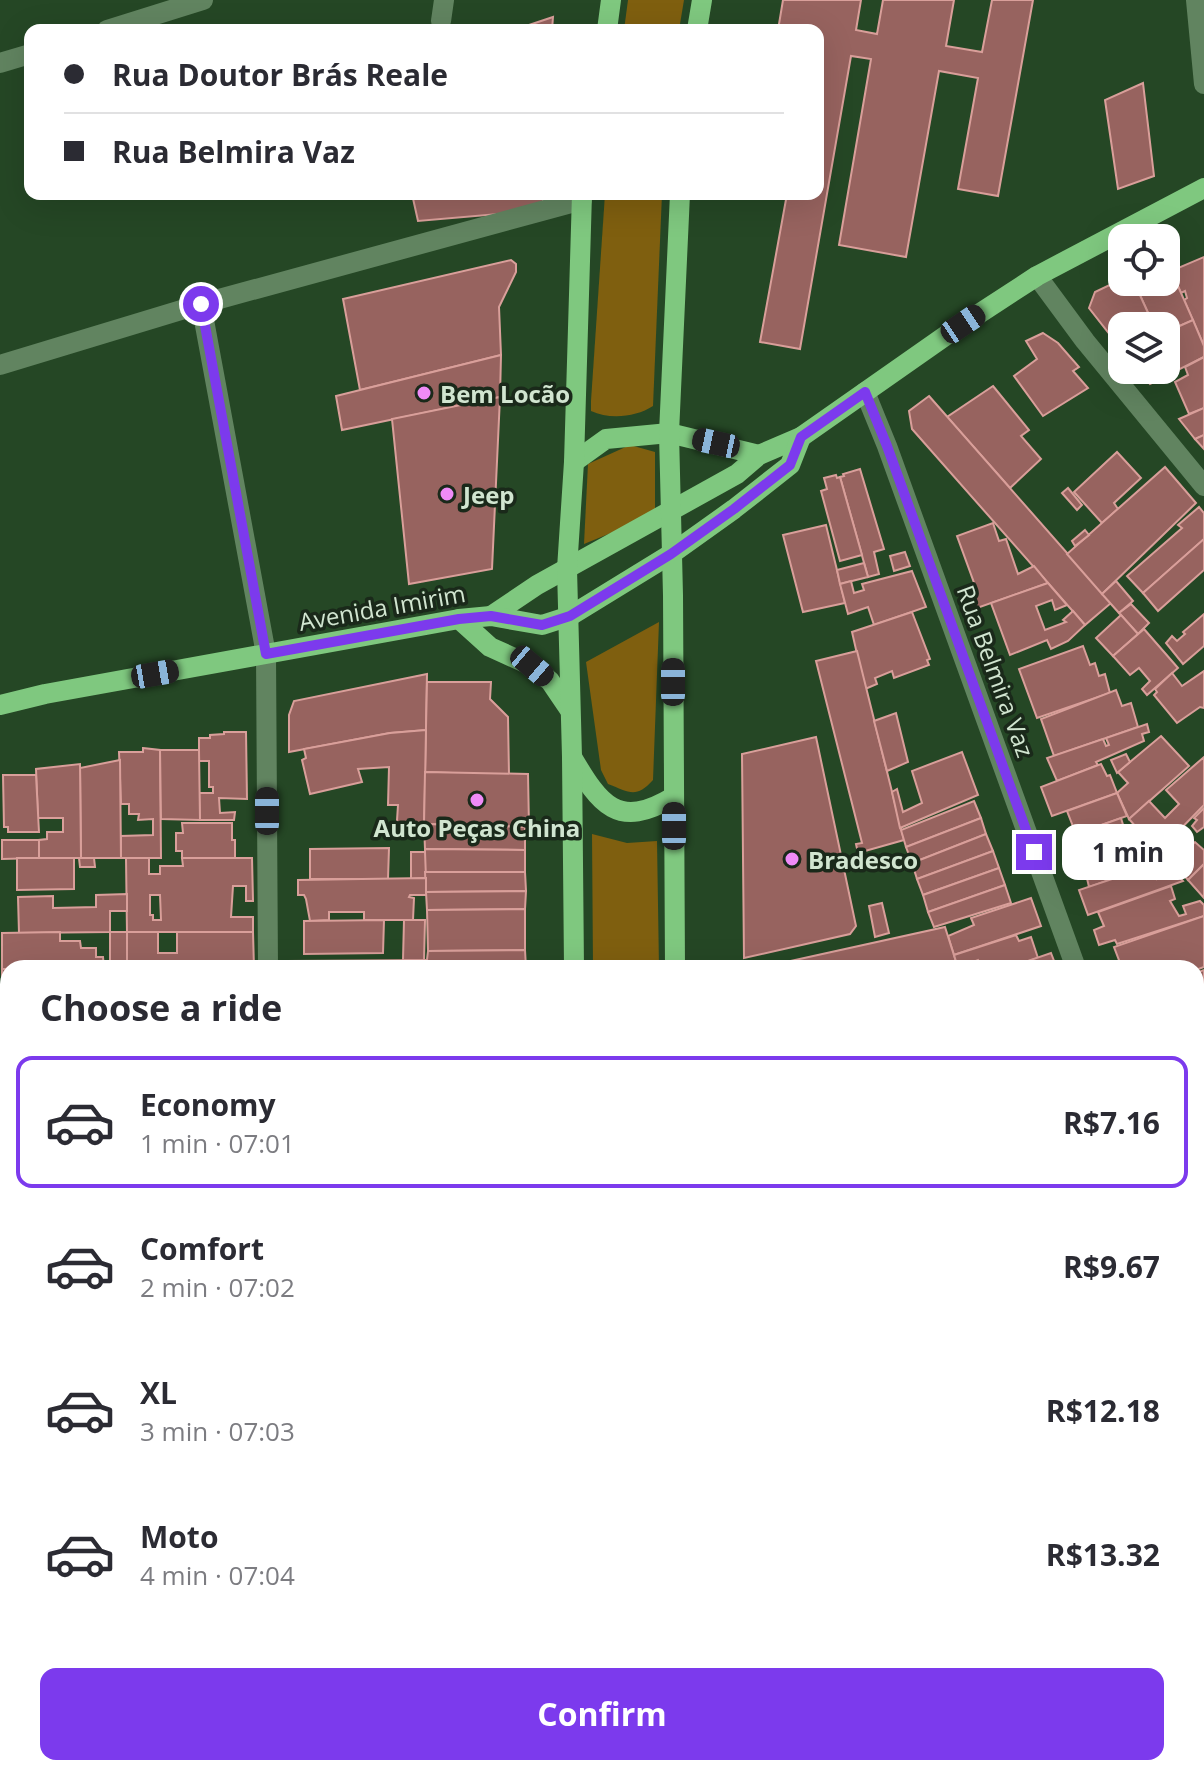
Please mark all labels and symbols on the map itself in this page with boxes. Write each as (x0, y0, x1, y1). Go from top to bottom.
route start (183, 286, 219, 322)
car (936, 301, 990, 347)
place label: Bem Locão (440, 377, 570, 410)
marker: Bem Locão (415, 384, 433, 402)
car (690, 426, 742, 460)
place label: Jeep (461, 478, 515, 511)
marker: Jeep (438, 485, 456, 503)
street label: Avenida Imirim (296, 576, 468, 638)
street label: Rua Belmira Vaz (950, 580, 1042, 762)
car (506, 641, 558, 691)
car (129, 658, 181, 690)
car (661, 658, 685, 706)
car (255, 787, 279, 835)
marker: Auto Peças China (468, 791, 486, 809)
car (662, 802, 686, 850)
place label: Auto Peças China (374, 811, 580, 844)
callout: 1 min (1062, 824, 1194, 880)
route end (1016, 834, 1052, 870)
place label: Bradesco (808, 843, 918, 876)
marker: Bradesco (783, 850, 801, 868)

